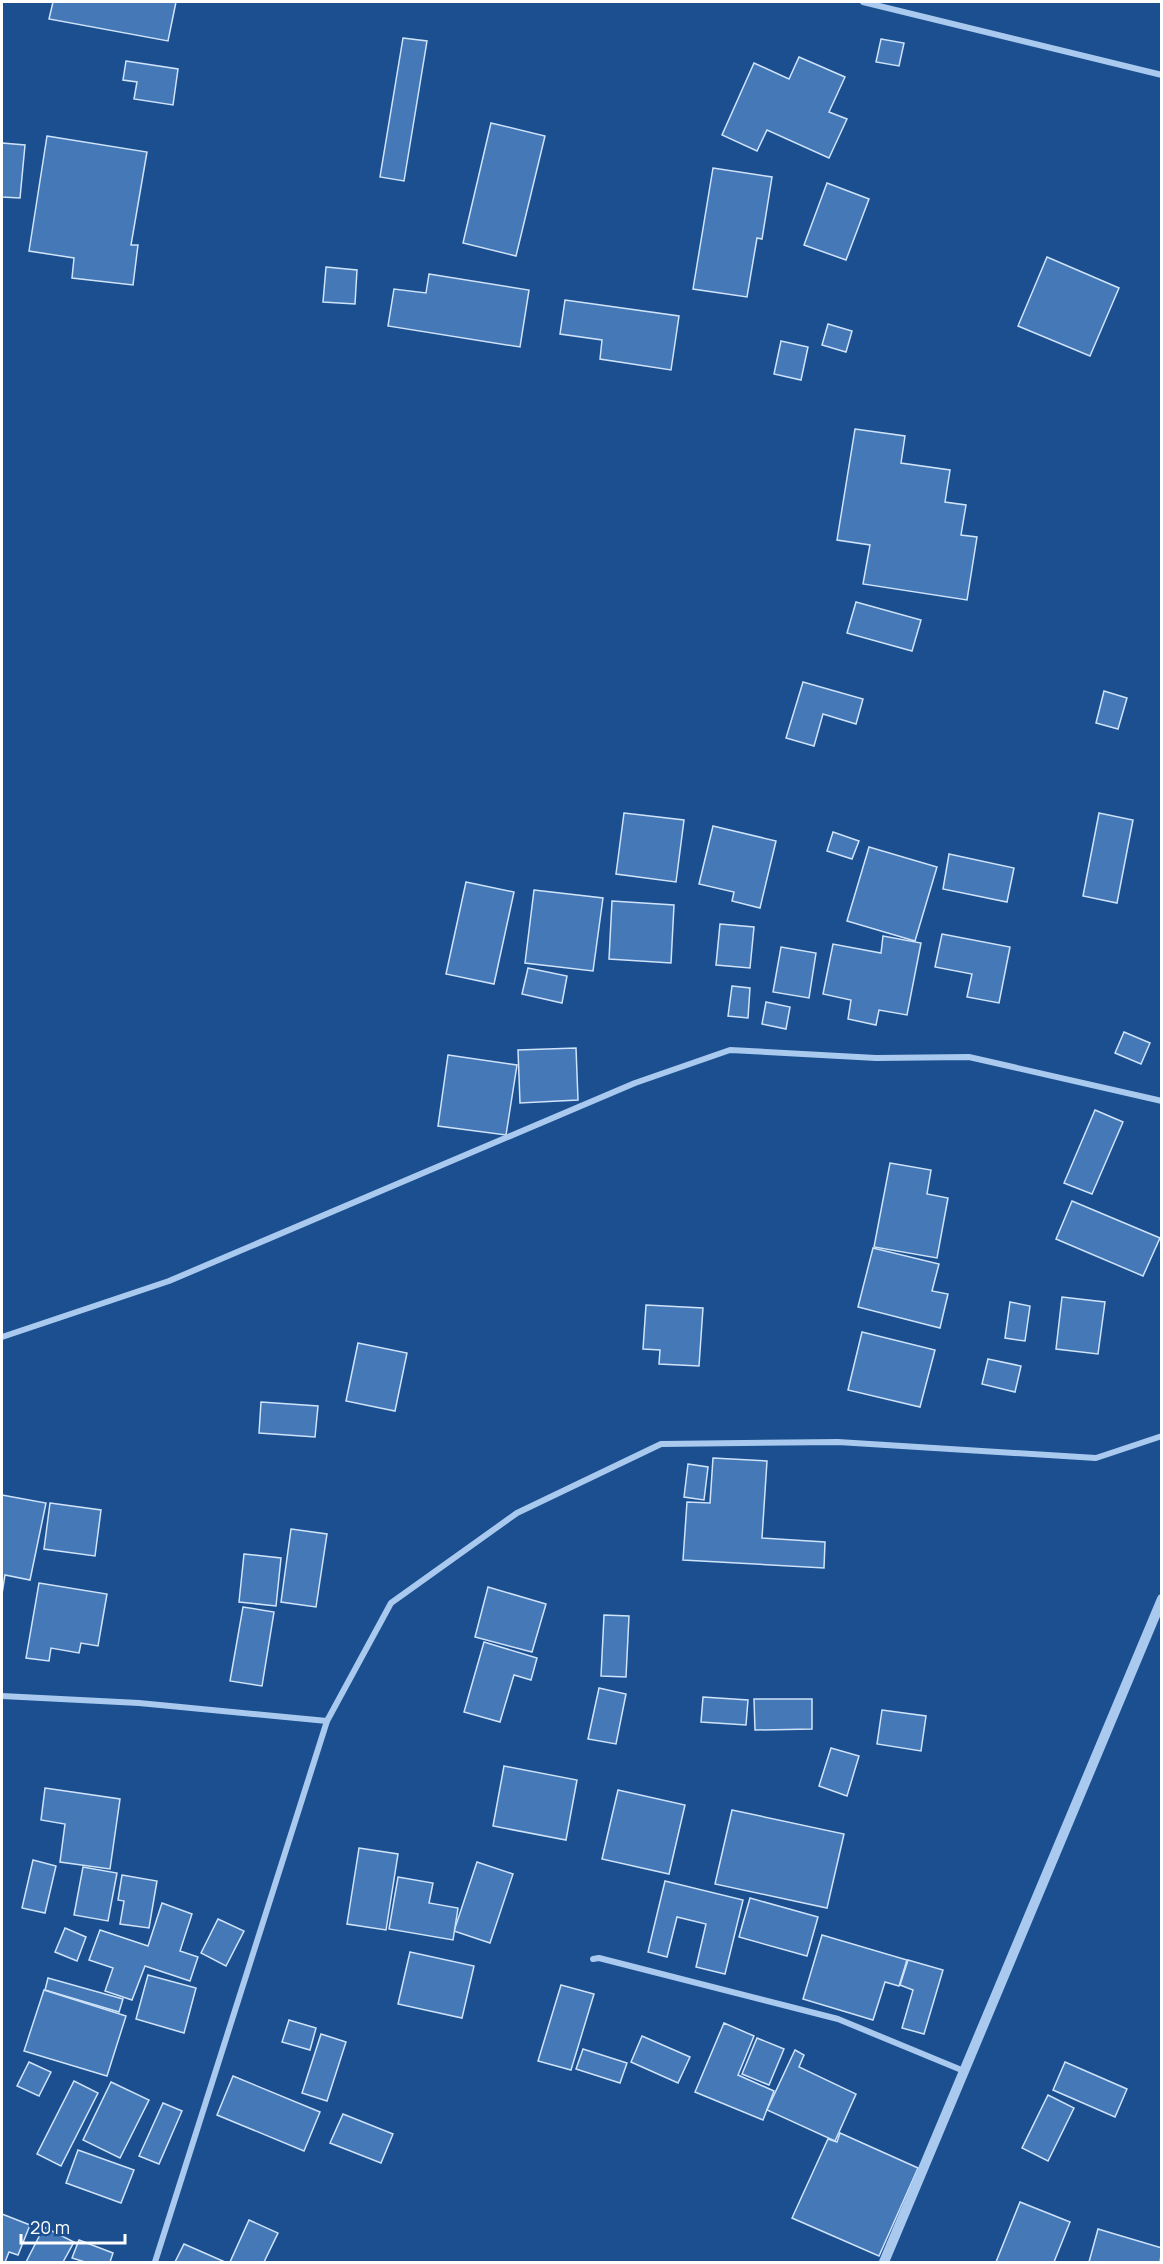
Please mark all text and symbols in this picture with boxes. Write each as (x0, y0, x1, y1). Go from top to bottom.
scale bar (21, 2207, 124, 2245)
text: 20 m (30, 2215, 70, 2239)

